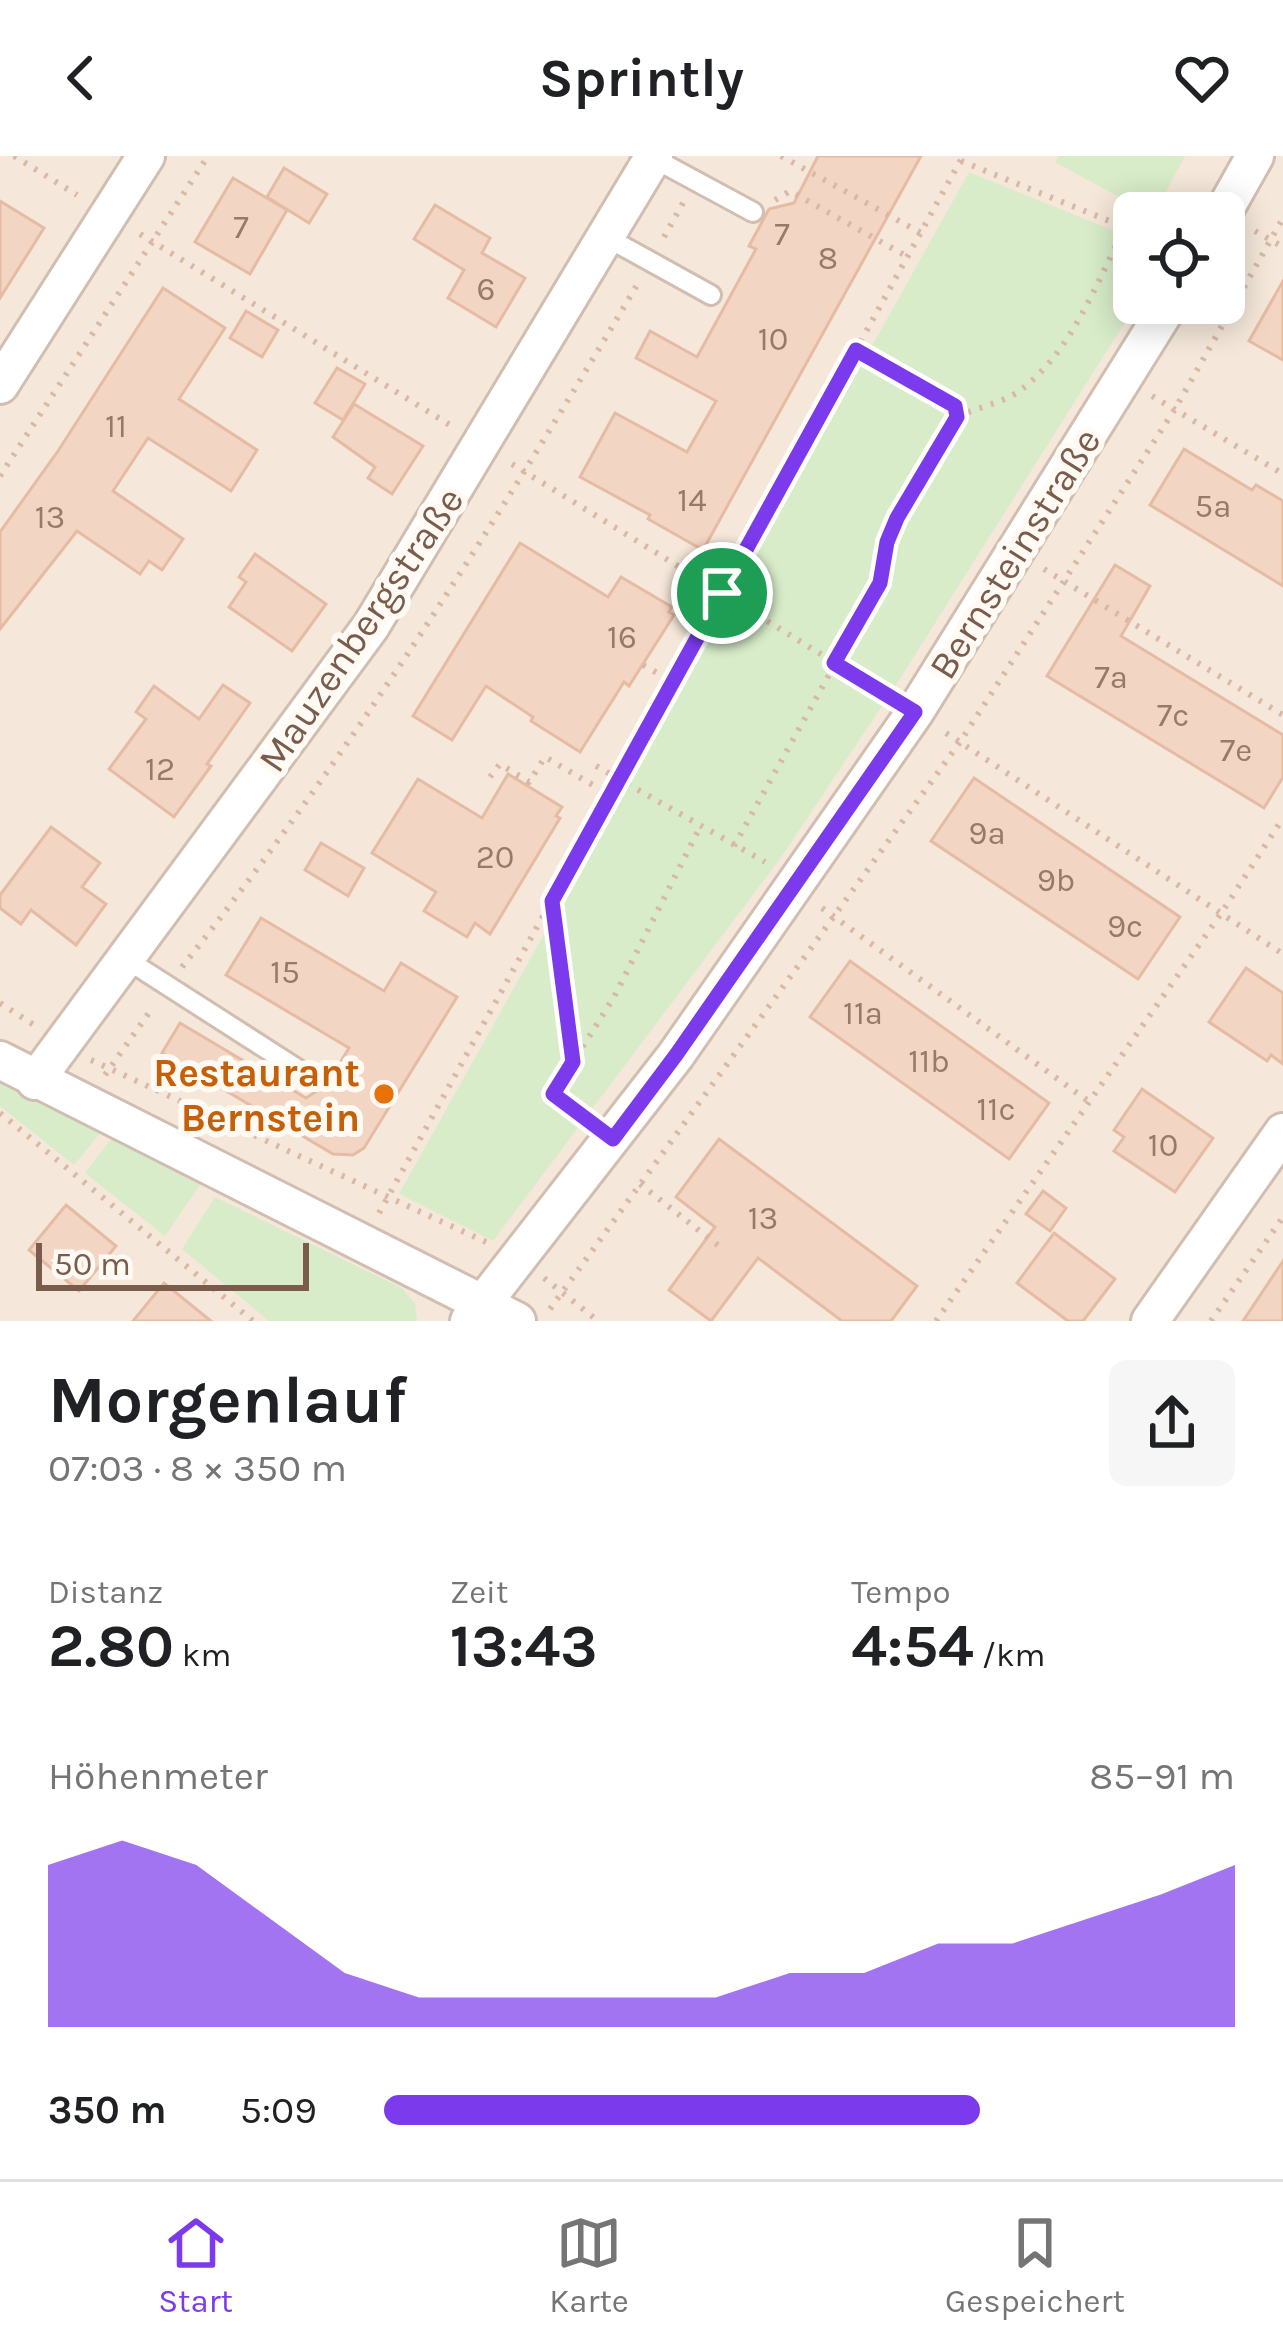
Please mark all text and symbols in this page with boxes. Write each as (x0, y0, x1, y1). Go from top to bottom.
icon: back (48, 45, 114, 111)
icon: heart (1169, 45, 1235, 111)
text: Sprintly (539, 46, 744, 110)
map controls (1113, 192, 1245, 324)
button: locate (1113, 192, 1245, 324)
house number: 7 (233, 208, 249, 246)
house number: 7 (774, 215, 790, 253)
house number: 8 (818, 239, 838, 277)
house number: 6 (477, 270, 495, 308)
house number: 10 (758, 320, 788, 358)
house number: 11 (105, 407, 127, 445)
street label: Bernsteinstraße (919, 420, 1110, 687)
street label: Mauzenbergstraße (249, 478, 473, 781)
house number: 14 (677, 481, 707, 519)
house number: 5a (1195, 487, 1231, 525)
house number: 13 (35, 498, 65, 536)
pin (671, 542, 773, 644)
icon: arrive (689, 560, 755, 626)
house number: 16 (607, 618, 637, 656)
house number: 7a (1094, 658, 1128, 696)
house number: 7c (1157, 696, 1189, 734)
house number: 7e (1220, 731, 1252, 769)
house number: 12 (145, 750, 175, 788)
house number: 9a (968, 814, 1006, 852)
house number: 20 (476, 838, 514, 876)
house number: 9b (1037, 861, 1075, 899)
house number: 9c (1107, 907, 1143, 945)
house number: 15 (270, 953, 300, 991)
house number: 11a (843, 994, 883, 1032)
house number: 11b (908, 1042, 950, 1080)
place label: Restaurant Bernstein (153, 1050, 360, 1141)
marker: Restaurant Bernstein (371, 1081, 397, 1107)
house number: 11c (977, 1090, 1015, 1128)
house number: 10 (1148, 1126, 1178, 1164)
house number: 13 (748, 1199, 778, 1237)
scale bar (36, 1237, 309, 1290)
text: 50 m (54, 1245, 131, 1283)
button: share (1109, 1360, 1235, 1486)
text: Morgenlauf (48, 1361, 407, 1439)
text: 07:03 · 8 × 350 m (48, 1445, 347, 1491)
text: Distanz (48, 1573, 163, 1611)
text: Zeit (450, 1573, 508, 1611)
text: Tempo (851, 1573, 951, 1611)
text: 2.80 (48, 1611, 174, 1681)
text: 13:43 (450, 1611, 598, 1681)
text: 4:54 (851, 1611, 974, 1681)
text: km (174, 1636, 231, 1674)
text: /km (974, 1636, 1045, 1674)
text: Höhenmeter (48, 1753, 268, 1799)
text: 85–91 m (1089, 1753, 1235, 1799)
text: 350 m (48, 2087, 167, 2133)
text: 5:09 (240, 2087, 317, 2133)
tab: Start (158, 2210, 233, 2320)
tab: Karte (549, 2210, 629, 2320)
tab: Gespeichert (945, 2210, 1125, 2320)

